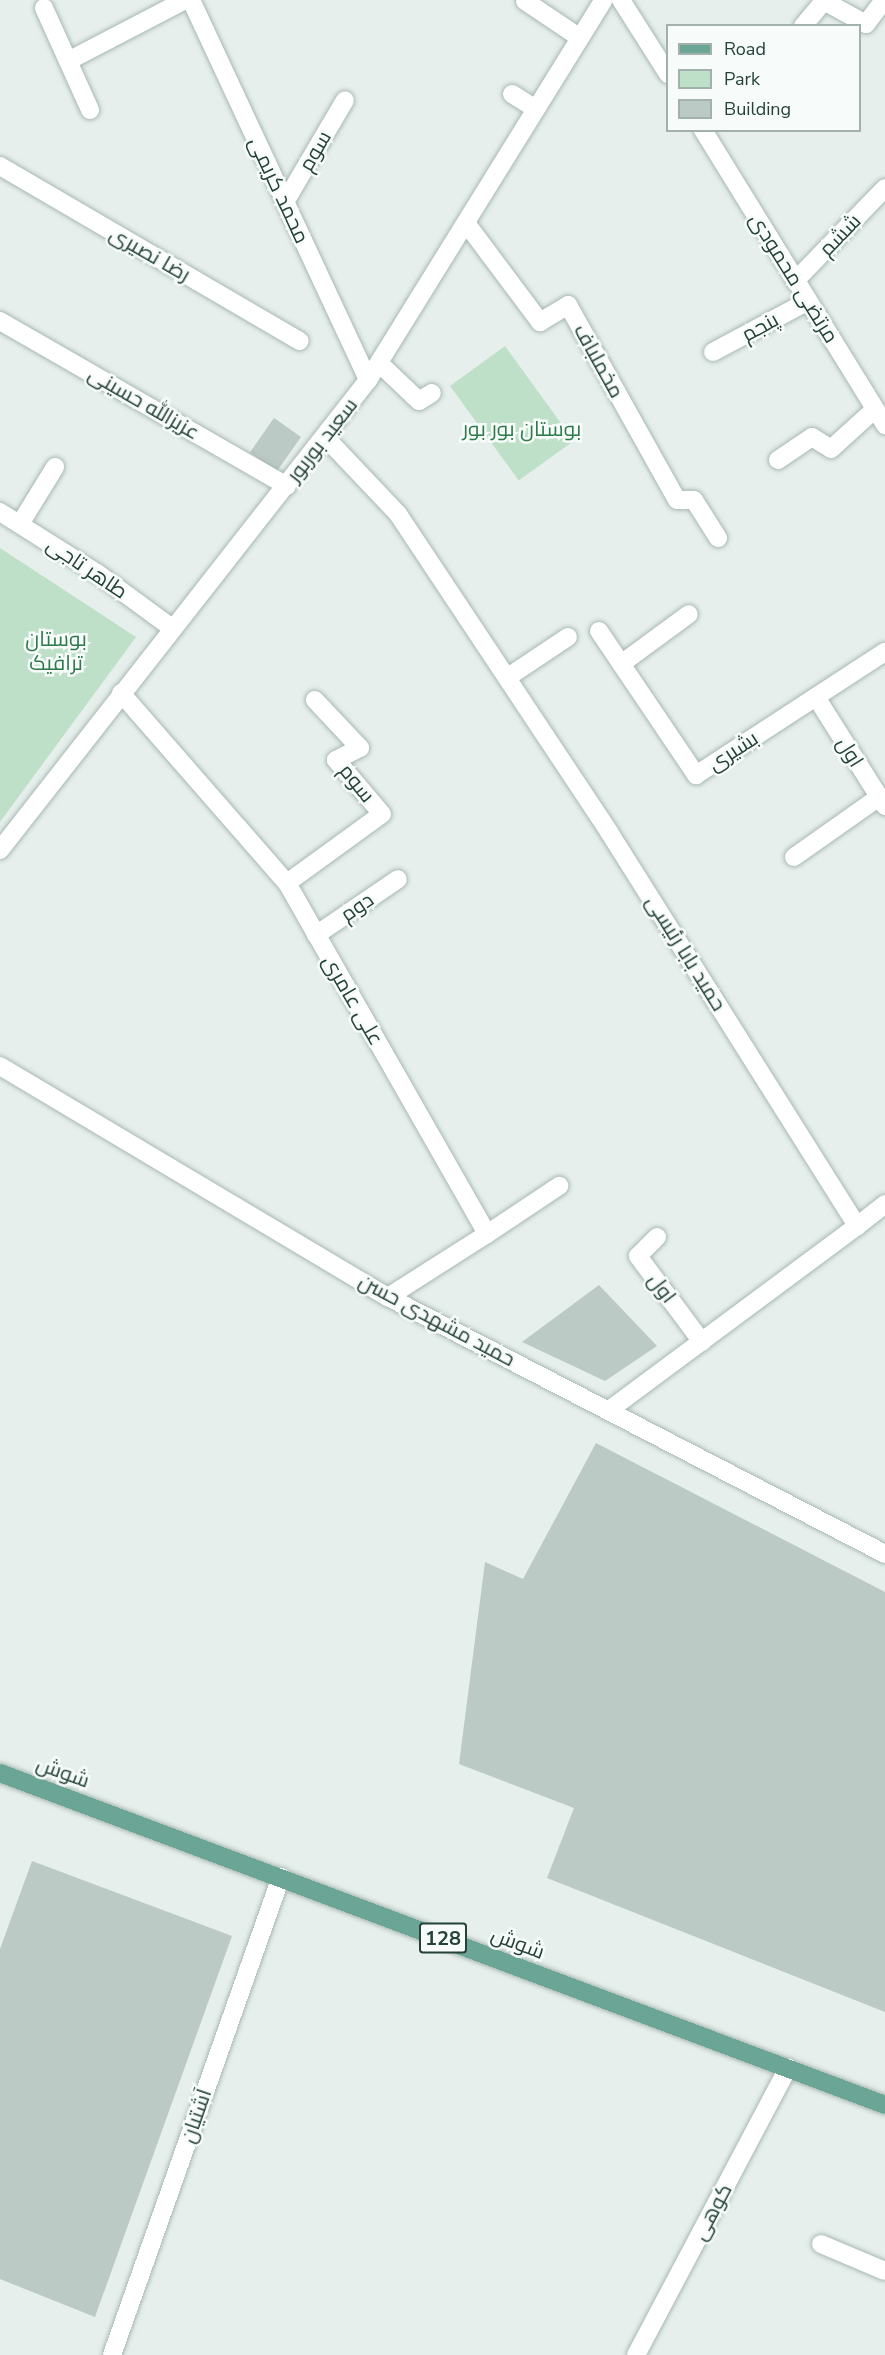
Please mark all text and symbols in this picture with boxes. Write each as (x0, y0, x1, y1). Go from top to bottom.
legend (666, 24, 861, 132)
text: Road (724, 37, 766, 61)
text: Park (724, 67, 760, 91)
text: Building (724, 97, 791, 121)
street label: سوم (293, 126, 337, 176)
street label: محمد کریمی (243, 133, 315, 247)
street label: مرتضی محمودی (744, 208, 844, 348)
street label: ششم (814, 209, 866, 261)
street label: رضا نصیری (105, 221, 195, 287)
street label: پنجم (737, 307, 783, 347)
street label: مخملباف (568, 320, 630, 402)
street label: عزیزالله حسینی (84, 361, 204, 445)
street label: سعید بوربور (281, 393, 363, 487)
park label: بوستان بور بور (463, 416, 581, 442)
street label: طاهر تاجی (42, 532, 132, 604)
park label: بوستان ترافیک (25, 626, 87, 676)
street label: بشیری (703, 725, 763, 777)
street label: اول (831, 732, 869, 772)
street label: سوم (334, 758, 380, 808)
street label: دوم (336, 887, 378, 927)
street label: حمید بابا رئیسی (640, 891, 732, 1015)
street label: علی عامری (317, 950, 389, 1050)
street label: حمید مشهدی حسن (354, 1268, 520, 1372)
street label: اول (643, 1268, 681, 1308)
street label: شوش (33, 1751, 93, 1793)
road number: 128 (419, 1921, 467, 1955)
street label: شوش (488, 1921, 548, 1965)
street label: آشتیان (175, 2086, 217, 2146)
street label: کوهی (687, 2179, 737, 2245)

